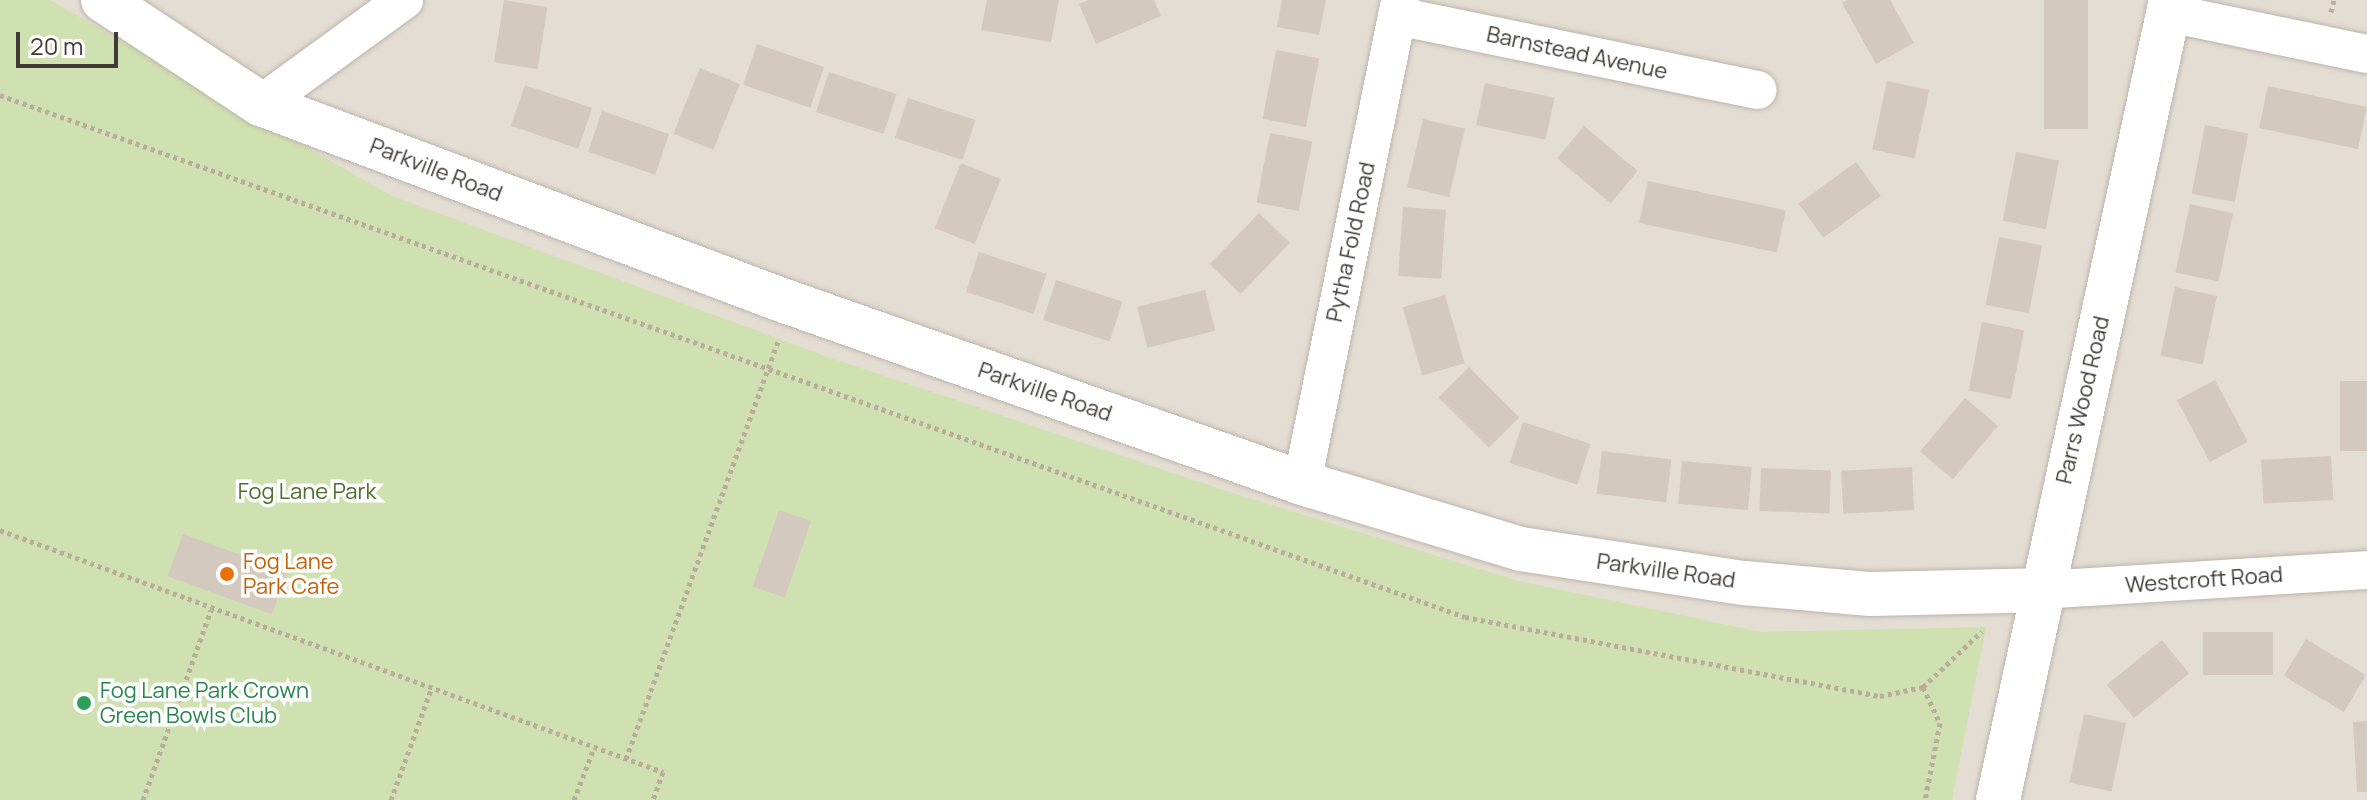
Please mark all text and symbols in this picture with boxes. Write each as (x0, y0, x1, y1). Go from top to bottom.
scale bar (20, 16, 122, 66)
street label: Barnstead Avenue (1484, 21, 1670, 85)
text: 20 m (30, 29, 83, 62)
street label: Parkville Road (366, 133, 506, 207)
street label: Pytha Fold Road (1321, 160, 1381, 324)
street label: Parrs Wood Road (2051, 314, 2115, 486)
street label: Parkville Road (975, 357, 1115, 427)
park label: Fog Lane Park (238, 479, 376, 505)
place label: Fog Lane Park Cafe (243, 548, 339, 600)
street label: Parkville Road (1595, 548, 1737, 594)
street label: Westcroft Road (2124, 561, 2284, 599)
marker: Fog Lane Park Cafe (218, 565, 236, 583)
place label: Fog Lane Park Crown Green Bowls Club (100, 677, 309, 728)
marker: Fog Lane Park Crown Green Bowls Club (75, 694, 93, 712)

